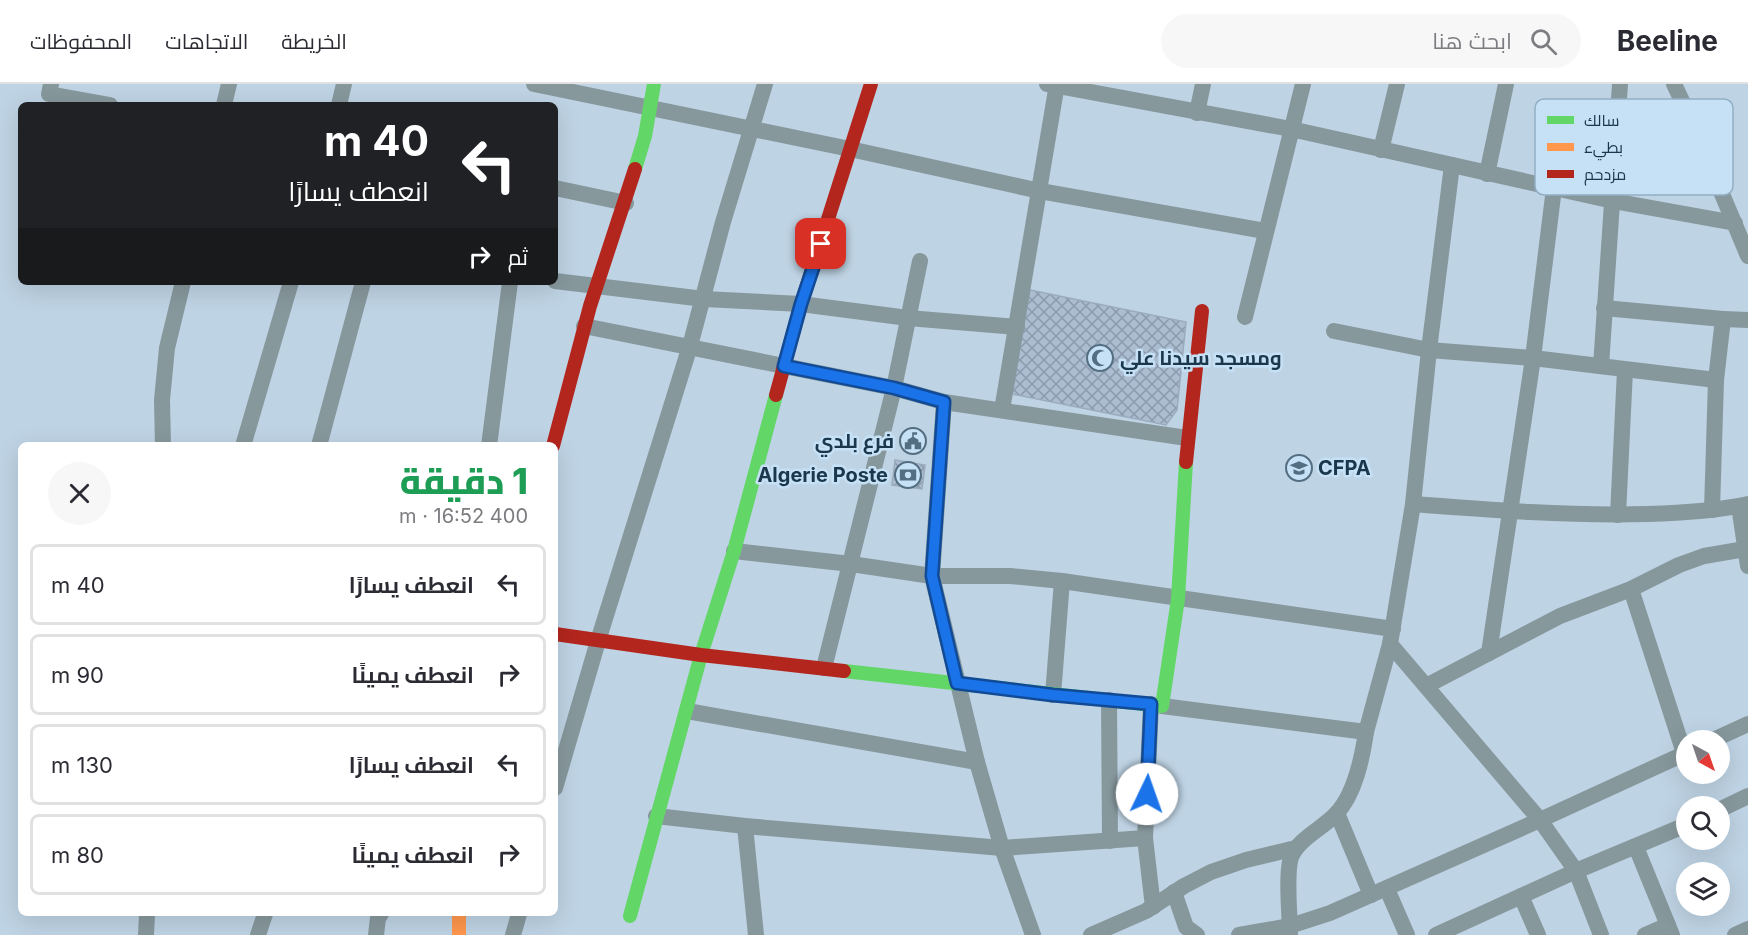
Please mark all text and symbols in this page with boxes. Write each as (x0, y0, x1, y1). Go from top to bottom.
search box (1161, 14, 1581, 68)
text: Beeline (1617, 24, 1718, 58)
icon: search (1527, 25, 1560, 58)
text: ابحث هنا (1432, 28, 1512, 54)
text: المحفوظات (30, 29, 132, 54)
text: الاتجاهات (165, 29, 248, 54)
text: الخريطة (281, 29, 347, 54)
legend (1535, 99, 1733, 195)
text: سالك (1584, 110, 1619, 130)
text: 40 m (324, 115, 429, 166)
icon: left (450, 126, 528, 204)
text: بطيء (1584, 137, 1623, 161)
text: مزدحم (1584, 164, 1626, 186)
text: انعطف يسارًا (288, 175, 429, 208)
pin (795, 218, 846, 269)
icon: arrive (804, 227, 837, 260)
icon: right (463, 240, 496, 273)
text: ثم (508, 244, 528, 270)
mosque icon: ومسجد سيدنا علي (1085, 343, 1115, 373)
place label: ومسجد سيدنا علي (1120, 346, 1282, 374)
public building icon: فرع بلدي (898, 426, 928, 456)
place label: فرع بلدي (815, 429, 894, 457)
school or university icon: CFPA (1284, 453, 1314, 483)
place label: CFPA (1318, 456, 1371, 480)
text: 1 دقيقة (400, 459, 528, 503)
bank icon: Algerie Poste (893, 460, 923, 490)
button: close (48, 462, 111, 525)
place label: Algerie Poste (757, 463, 888, 487)
text: 400 m · 16:52 (399, 504, 528, 528)
icon: left (492, 568, 525, 601)
text: 40 m (51, 572, 105, 598)
text: انعطف يسارًا (349, 572, 474, 598)
icon: right (492, 658, 525, 691)
text: 90 m (51, 662, 104, 688)
text: انعطف يمينًا (352, 662, 474, 688)
north arrow (1676, 730, 1730, 784)
map controls (1676, 730, 1730, 916)
icon: left (492, 748, 525, 781)
text: 130 m (51, 752, 113, 778)
text: انعطف يسارًا (349, 752, 474, 778)
position arrow (1115, 762, 1179, 826)
button: search (1676, 796, 1730, 850)
icon: right (492, 838, 525, 871)
text: 80 m (51, 842, 104, 868)
text: انعطف يمينًا (352, 842, 474, 868)
button: layers (1676, 862, 1730, 916)

